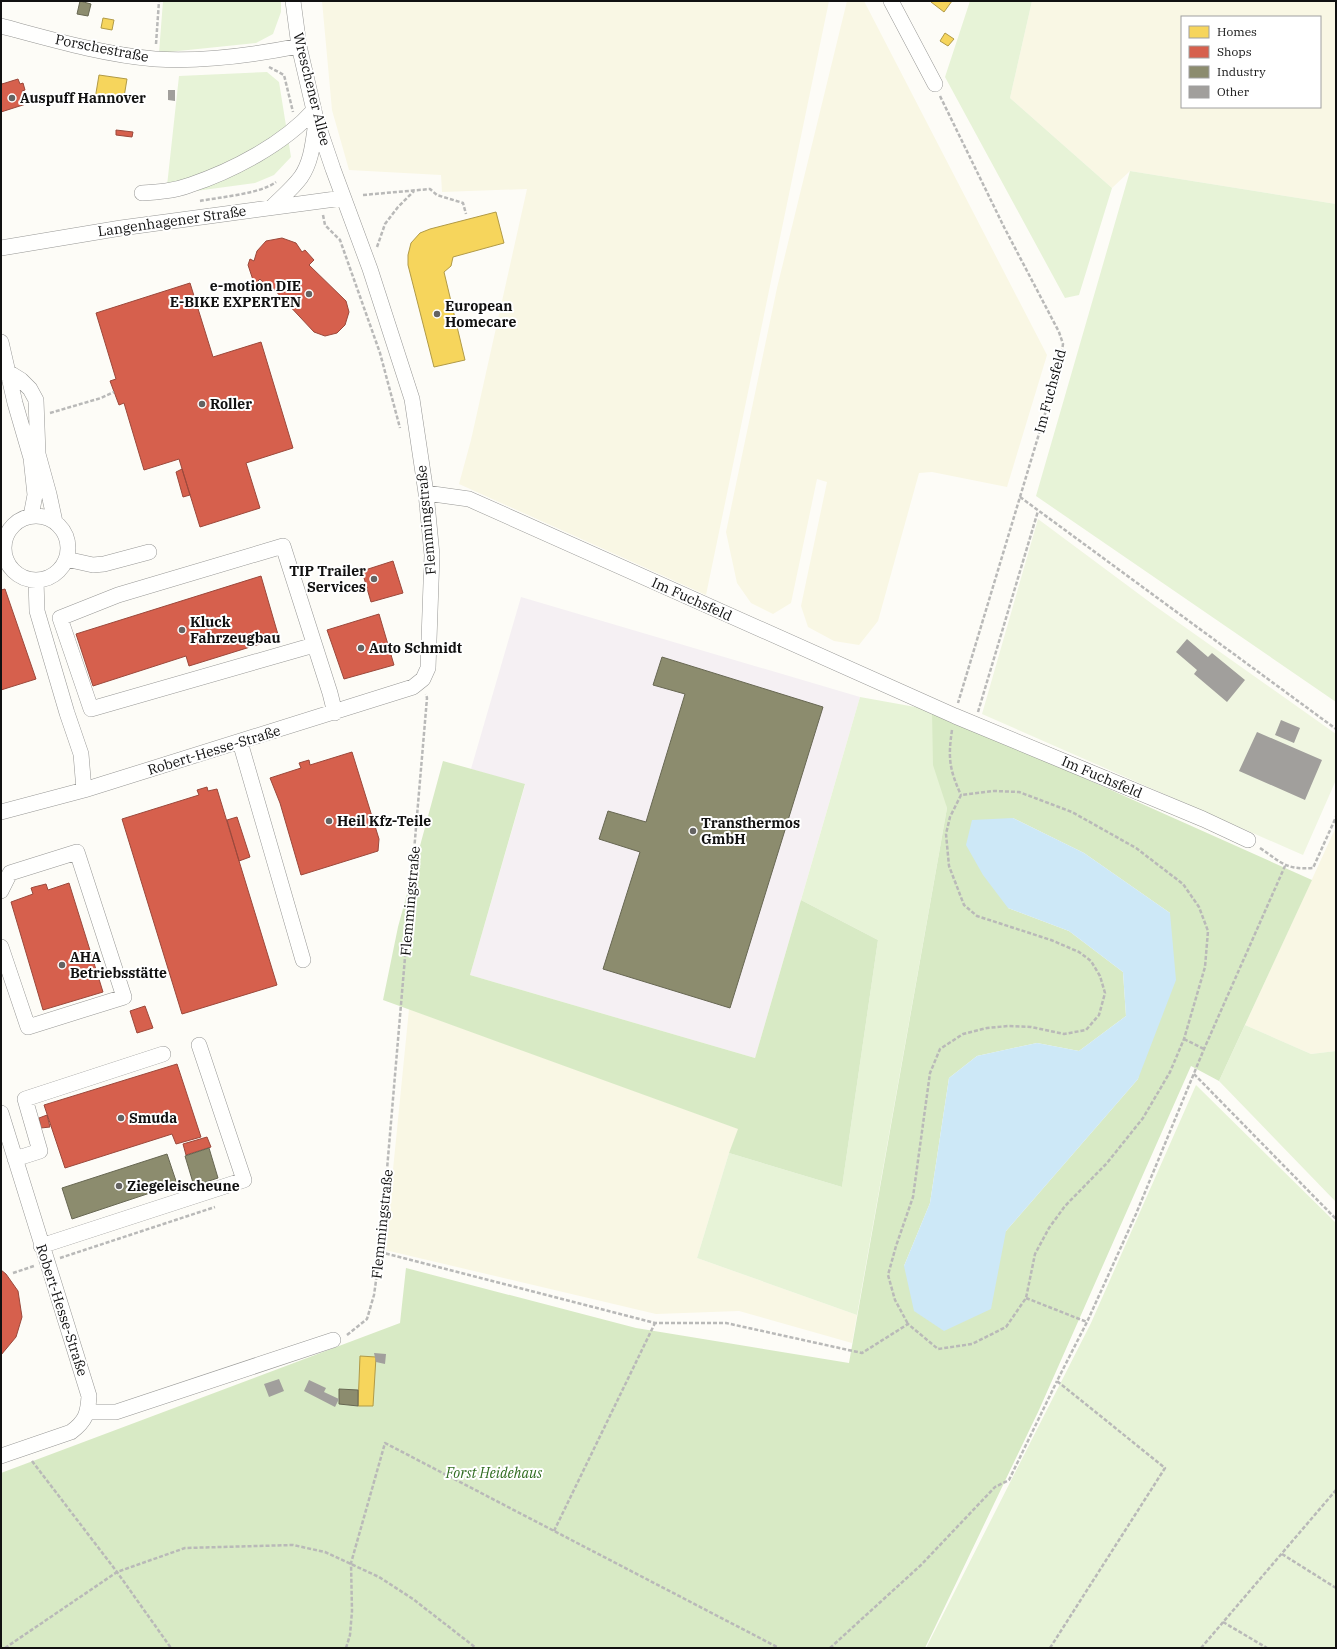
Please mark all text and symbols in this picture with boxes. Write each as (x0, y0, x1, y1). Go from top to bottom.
legend (1181, 16, 1321, 108)
text: Homes (1217, 24, 1257, 39)
street label: Porschestraße (54, 30, 150, 66)
street label: Wreschener Allee (289, 31, 335, 147)
text: Shops (1217, 44, 1252, 59)
text: Industry (1217, 64, 1266, 79)
text: Other (1217, 84, 1250, 99)
place label: Auspuff Hannover (20, 89, 146, 107)
marker: Auspuff Hannover (7, 93, 17, 103)
street label: Langenhagener Straße (97, 202, 247, 240)
place label: e-motion DIE E-BIKE EXPERTEN (170, 277, 301, 311)
marker: e-motion DIE E-BIKE EXPERTEN (304, 289, 314, 299)
place label: European Homecare (445, 297, 516, 331)
marker: European Homecare (432, 309, 442, 319)
street label: Im Fuchsfeld (1030, 347, 1070, 435)
place label: Roller (210, 395, 252, 413)
marker: Roller (197, 399, 207, 409)
street label: Flemmingstraße (412, 464, 440, 576)
place label: TIP Trailer Services (289, 562, 366, 596)
street label: Im Fuchsfeld (649, 573, 735, 625)
marker: TIP Trailer Services (369, 574, 379, 584)
place label: Kluck Fahrzeugbau (190, 613, 281, 647)
marker: Kluck Fahrzeugbau (177, 625, 187, 635)
place label: Auto Schmidt (369, 639, 462, 657)
marker: Auto Schmidt (356, 643, 366, 653)
street label: Robert-Hesse-Straße (145, 721, 283, 779)
street label: Im Fuchsfeld (1059, 752, 1146, 802)
place label: Heil Kfz-Teile (337, 812, 431, 830)
place label: Transthermos GmbH (701, 814, 800, 848)
marker: Heil Kfz-Teile (324, 816, 334, 826)
marker: Transthermos GmbH (688, 826, 698, 836)
street label: Flemmingstraße (396, 845, 424, 957)
place label: AHA Betriebsstätte (70, 948, 167, 982)
marker: AHA Betriebsstätte (57, 960, 67, 970)
place label: Smuda (129, 1109, 177, 1127)
marker: Smuda (116, 1113, 126, 1123)
street label: Flemmingstraße (367, 1168, 397, 1280)
place label: Ziegeleischeune (127, 1177, 240, 1195)
marker: Ziegeleischeune (114, 1181, 124, 1191)
street label: Robert-Hesse-Straße (32, 1242, 92, 1378)
park label: Forst Heidehaus (445, 1464, 543, 1482)

